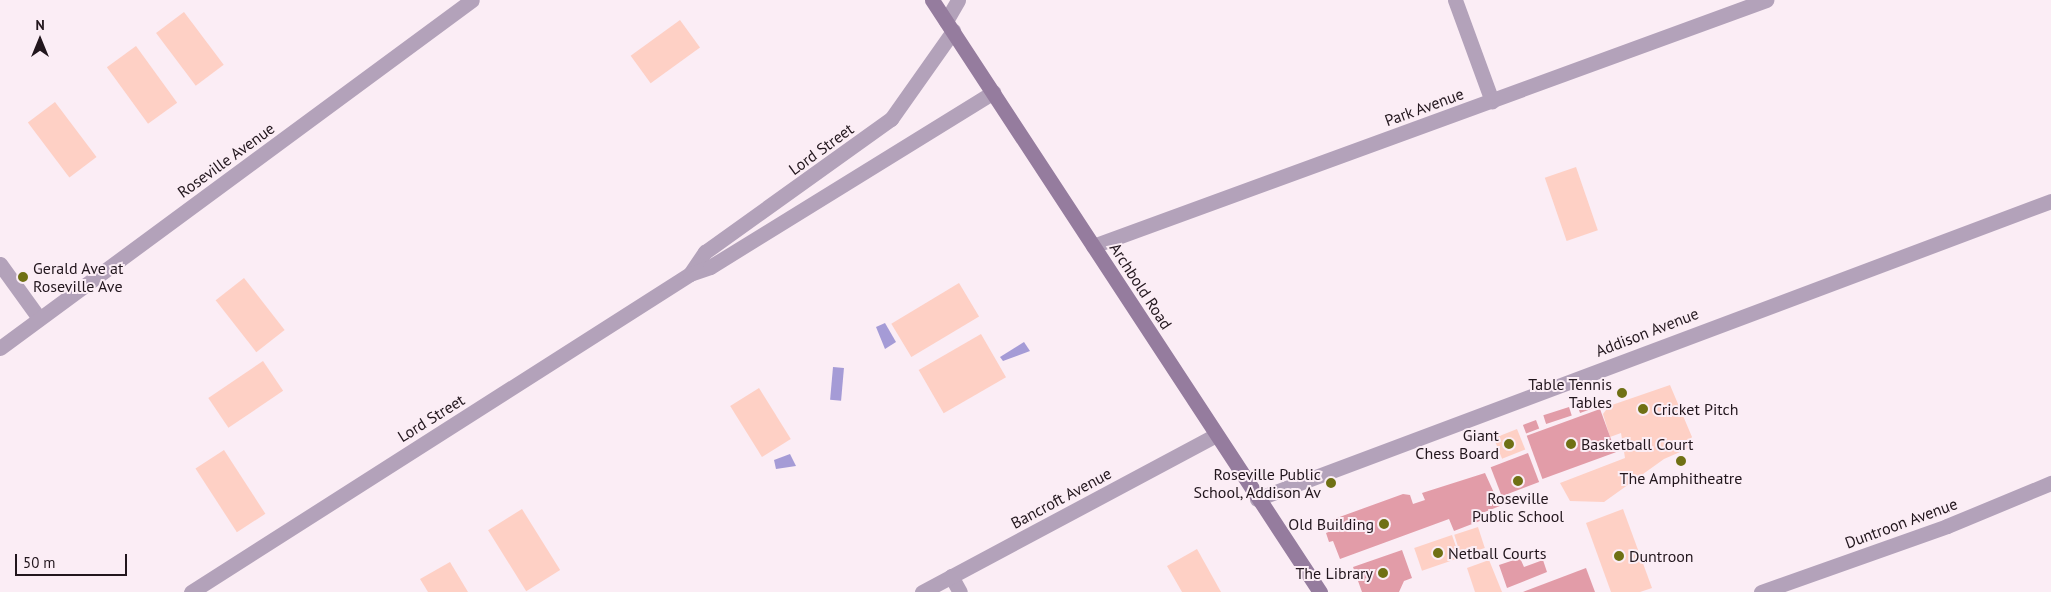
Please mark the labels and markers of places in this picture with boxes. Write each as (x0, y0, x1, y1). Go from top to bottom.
place label: Gerald Ave at Roseville Ave (33, 258, 124, 296)
marker: Gerald Ave at Roseville Ave (17, 271, 29, 283)
place label: Table Tennis Tables (1528, 374, 1612, 412)
marker: Table Tennis Tables (1616, 387, 1628, 399)
place label: Cricket Pitch (1653, 399, 1739, 419)
marker: Cricket Pitch (1637, 403, 1649, 415)
place label: Giant Chess Board (1415, 425, 1499, 463)
place label: Basketball Court (1581, 434, 1693, 454)
marker: Giant Chess Board (1503, 438, 1515, 450)
marker: Basketball Court (1565, 438, 1577, 450)
marker: The Amphitheatre (1675, 455, 1687, 467)
place label: Roseville Public School, Addison Av (1191, 464, 1321, 502)
place label: The Amphitheatre (1619, 468, 1743, 488)
marker: Roseville Public School (1512, 475, 1524, 487)
marker: Roseville Public School, Addison Av (1325, 477, 1337, 489)
place label: Roseville Public School (1472, 488, 1564, 526)
place label: Old Building (1288, 514, 1374, 534)
marker: Old Building (1378, 518, 1390, 530)
place label: Netball Courts (1448, 543, 1546, 563)
place label: Duntroon (1629, 546, 1694, 566)
marker: Netball Courts (1432, 547, 1444, 559)
marker: Duntroon (1613, 550, 1625, 562)
place label: The Library (1295, 563, 1373, 583)
marker: The Library (1377, 567, 1389, 579)

